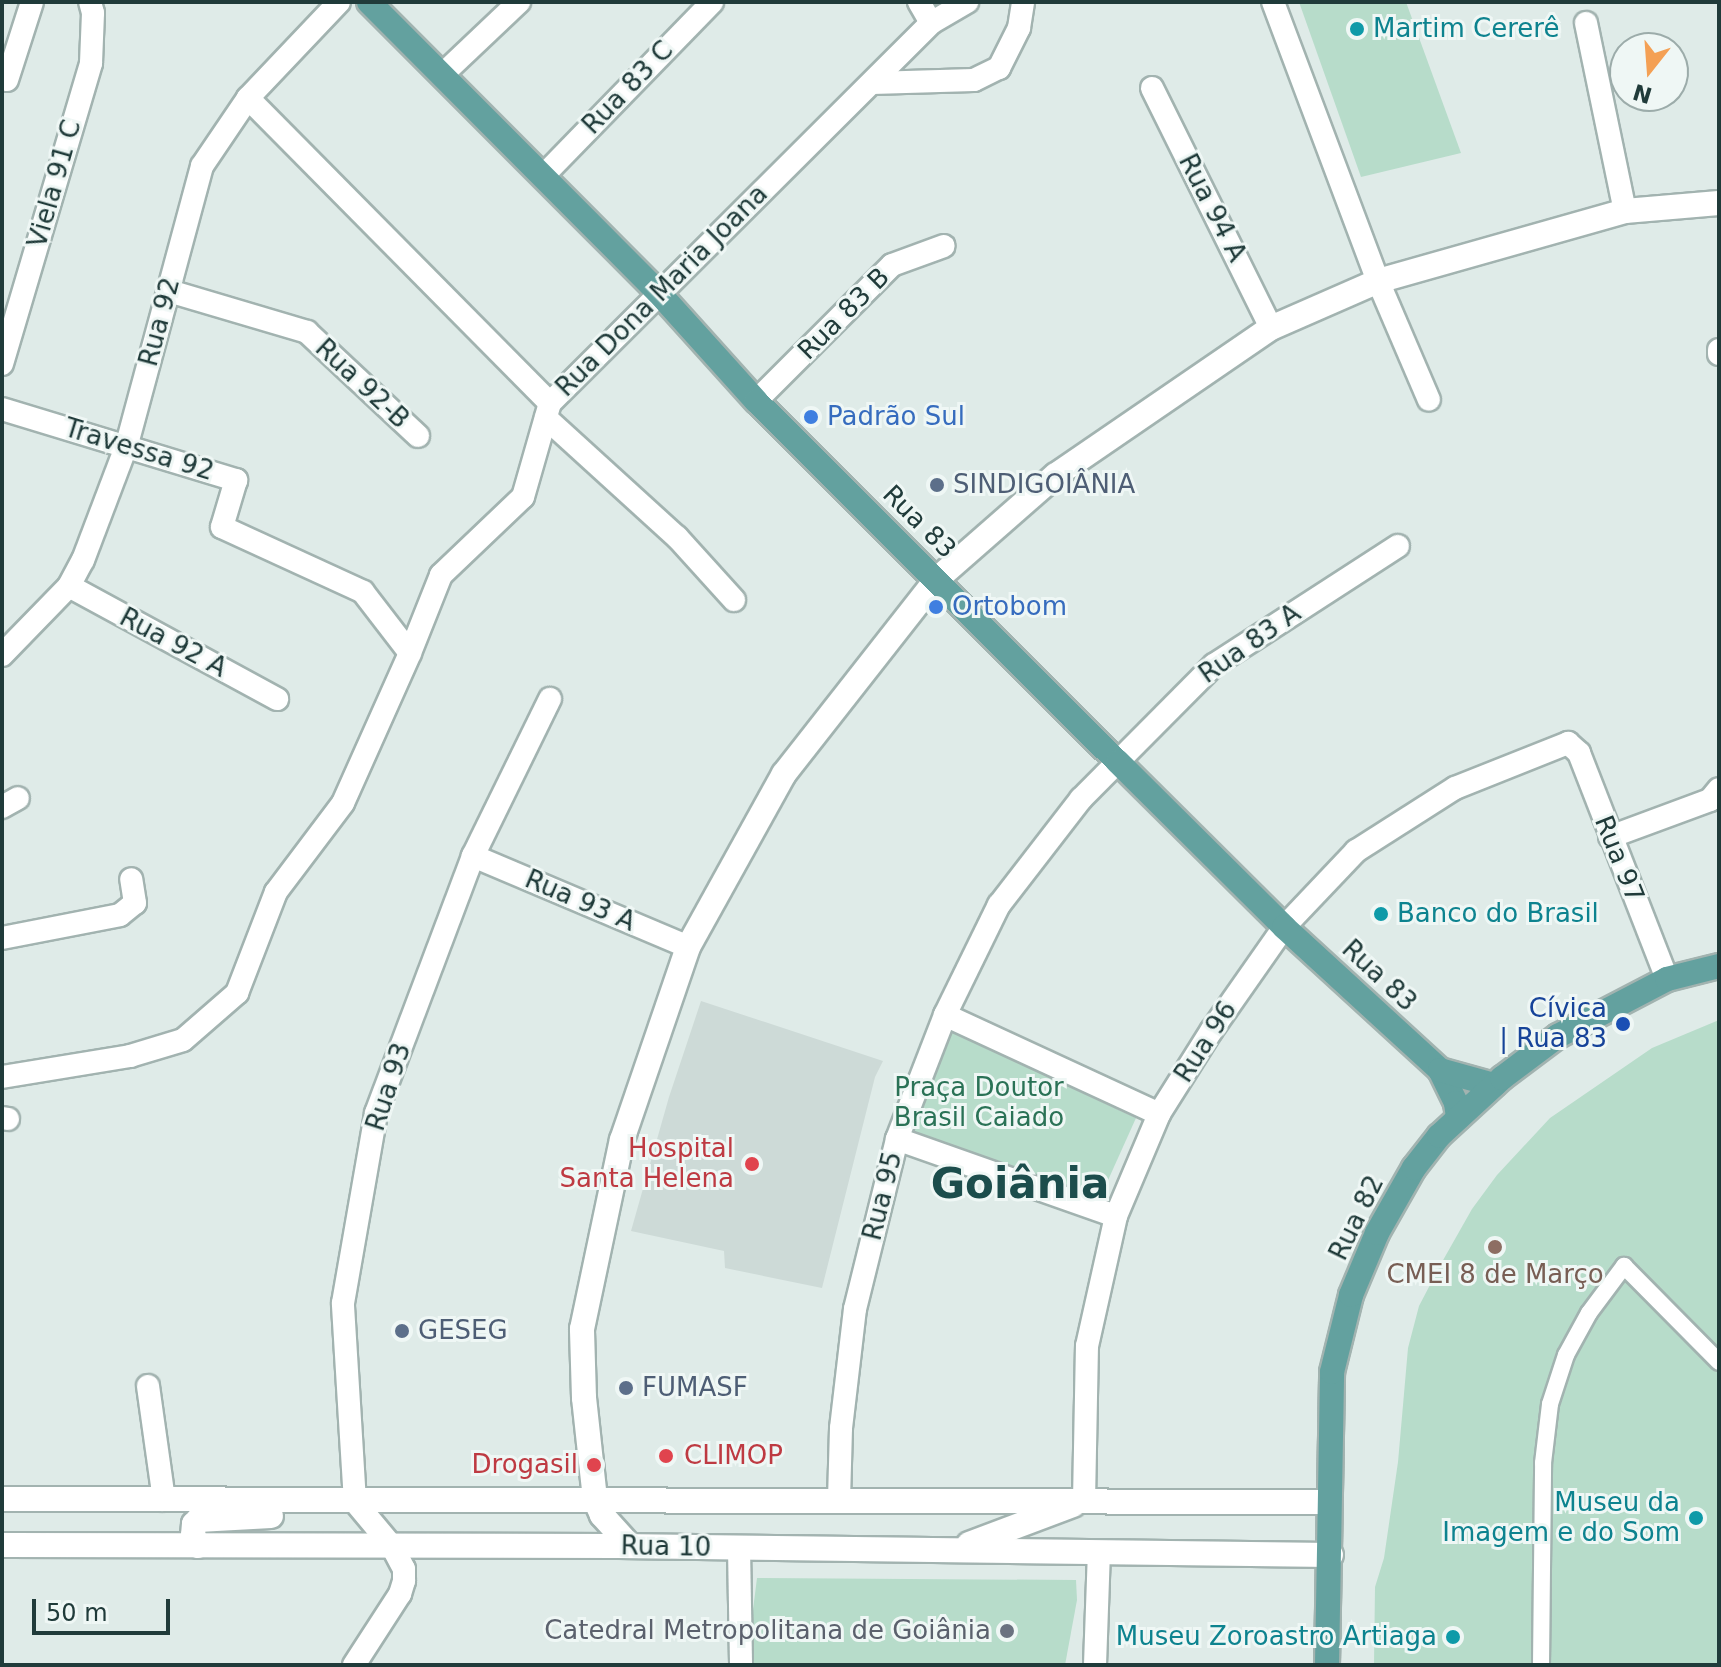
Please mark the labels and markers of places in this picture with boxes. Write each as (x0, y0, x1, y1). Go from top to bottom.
place label: Martim Cererê (1373, 13, 1559, 45)
marker: Martim Cererê (1348, 20, 1366, 38)
place label: Padrão Sul (827, 401, 965, 433)
marker: Padrão Sul (802, 408, 820, 426)
place label: SINDIGOIÂNIA (953, 469, 1135, 501)
marker: SINDIGOIÂNIA (928, 476, 946, 494)
place label: Ortobom (952, 591, 1067, 623)
marker: Ortobom (927, 598, 945, 616)
place label: Banco do Brasil (1397, 898, 1599, 930)
marker: Banco do Brasil (1372, 905, 1390, 923)
place label: Cívica | Rua 83 (1499, 993, 1607, 1054)
marker: Cívica | Rua 83 (1614, 1015, 1632, 1033)
place label: Hospital Santa Helena (560, 1133, 734, 1194)
marker: Hospital Santa Helena (741, 1153, 763, 1175)
marker: CMEI 8 de Março (1486, 1238, 1504, 1256)
place label: CMEI 8 de Março (1386, 1259, 1604, 1291)
place label: GESEG (418, 1315, 508, 1347)
marker: GESEG (393, 1322, 411, 1340)
place label: FUMASF (642, 1372, 748, 1404)
marker: FUMASF (617, 1379, 635, 1397)
place label: CLIMOP (684, 1440, 783, 1472)
marker: CLIMOP (655, 1445, 677, 1467)
place label: Drogasil (472, 1449, 578, 1481)
marker: Drogasil (585, 1456, 603, 1474)
place label: Museu da Imagem e do Som (1442, 1487, 1680, 1548)
marker: Museu da Imagem e do Som (1687, 1509, 1705, 1527)
place label: Catedral Metropolitana de Goiânia (544, 1615, 991, 1647)
place label: Museu Zoroastro Artiaga (1116, 1621, 1437, 1653)
marker: Catedral Metropolitana de Goiânia (998, 1622, 1016, 1640)
marker: Museu Zoroastro Artiaga (1444, 1628, 1462, 1646)

